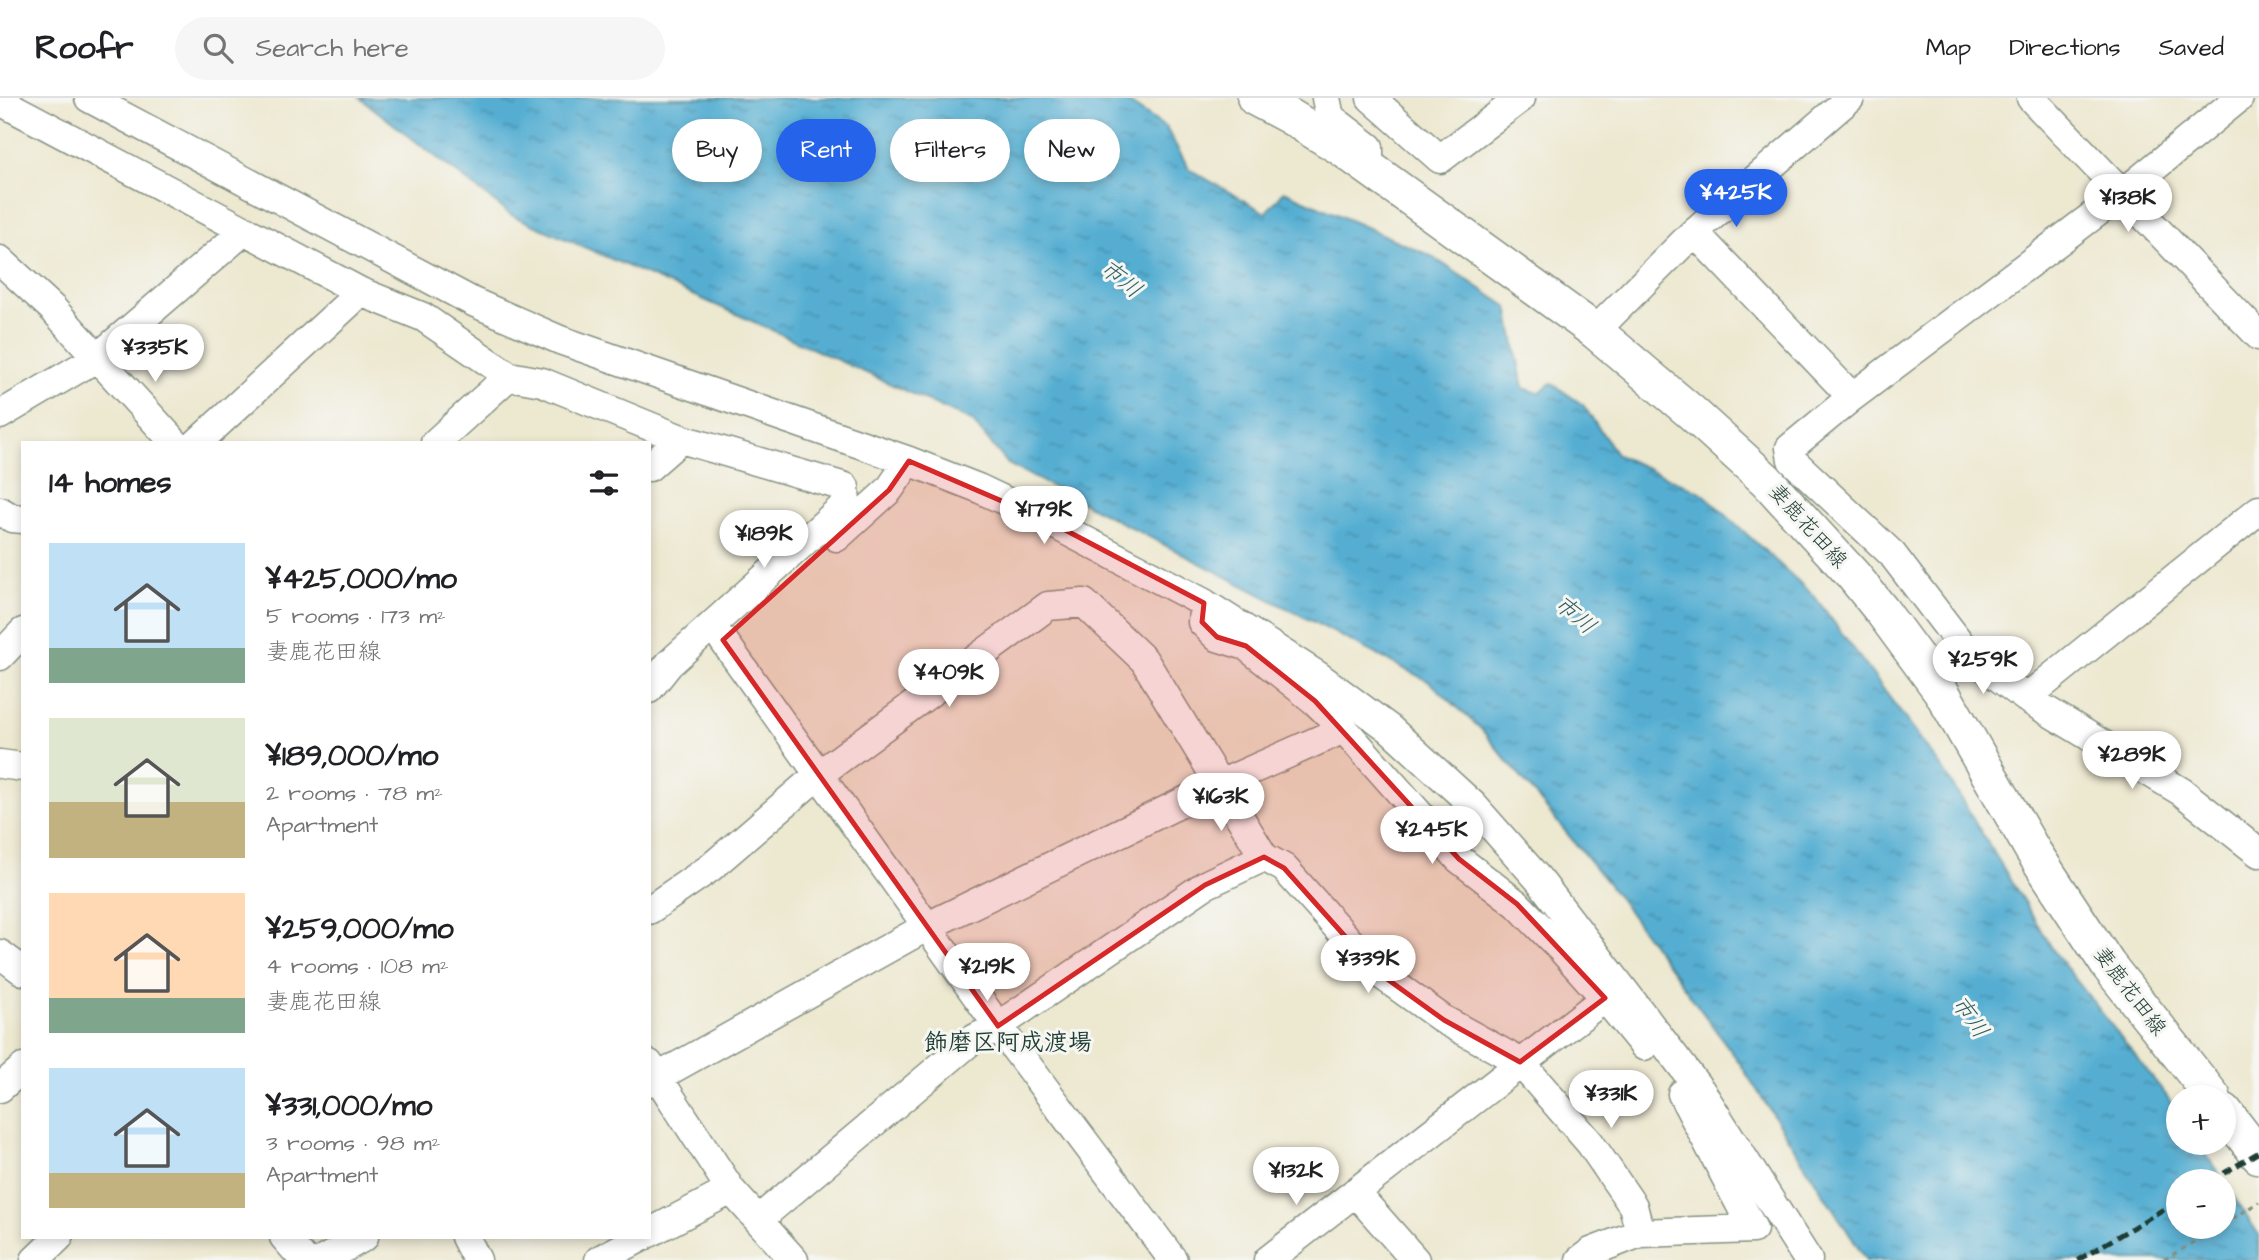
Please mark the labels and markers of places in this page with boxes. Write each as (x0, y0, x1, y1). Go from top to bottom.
pin: ¥425K (1687, 170, 1785, 229)
pin: ¥138K (2079, 174, 2177, 234)
pin: ¥335K (106, 324, 204, 384)
pin: ¥179K (995, 486, 1093, 546)
pin: ¥189K (715, 510, 813, 570)
pin: ¥259K (1934, 636, 2032, 696)
pin: ¥409K (900, 650, 998, 709)
pin: ¥289K (2083, 732, 2181, 791)
pin: ¥163K (1172, 774, 1270, 833)
pin: ¥245K (1383, 806, 1481, 866)
pin: ¥339K (1319, 936, 1417, 995)
pin: ¥219K (938, 944, 1036, 1003)
pin: ¥331K (1562, 1070, 1660, 1130)
pin: ¥132K (1247, 1148, 1345, 1207)

